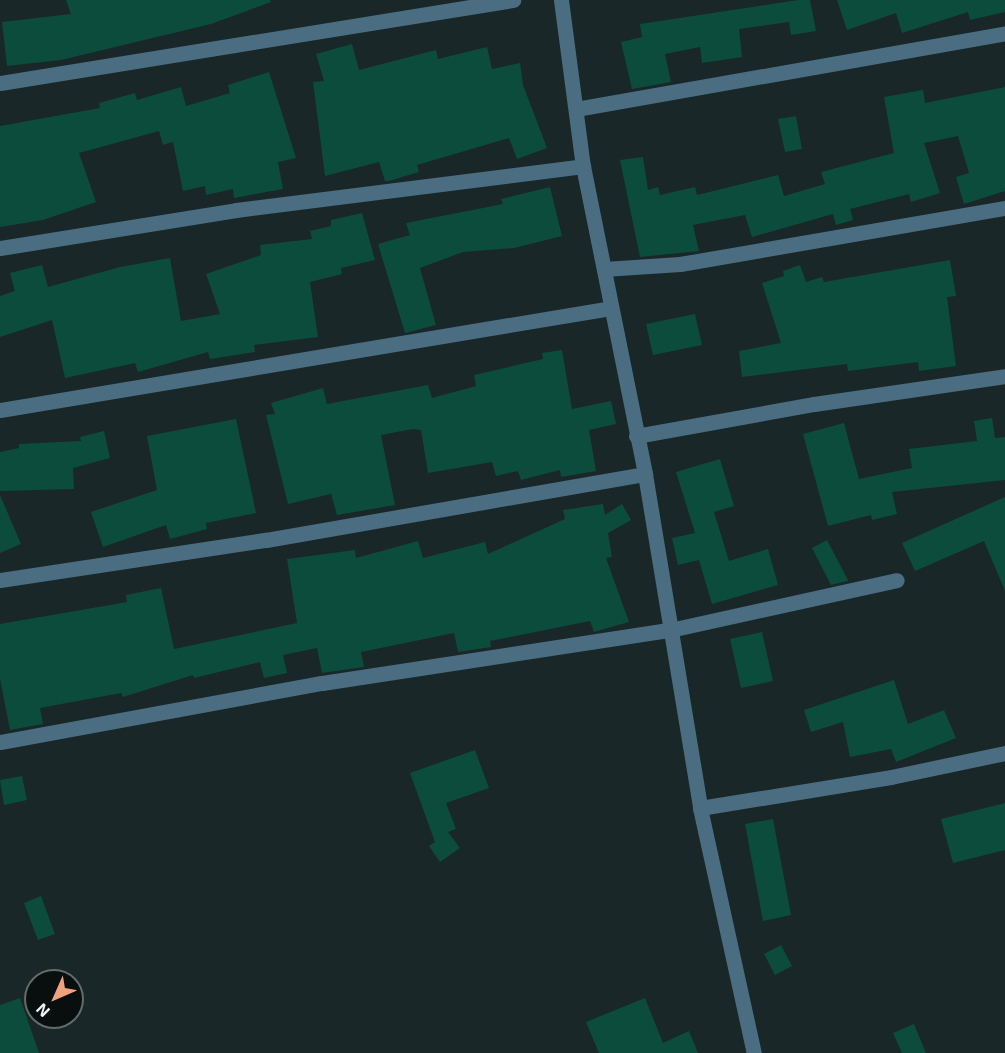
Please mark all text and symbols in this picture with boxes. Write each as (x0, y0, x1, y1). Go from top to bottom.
north arrow (24, 969, 84, 1029)
text: N (32, 1000, 53, 1021)

